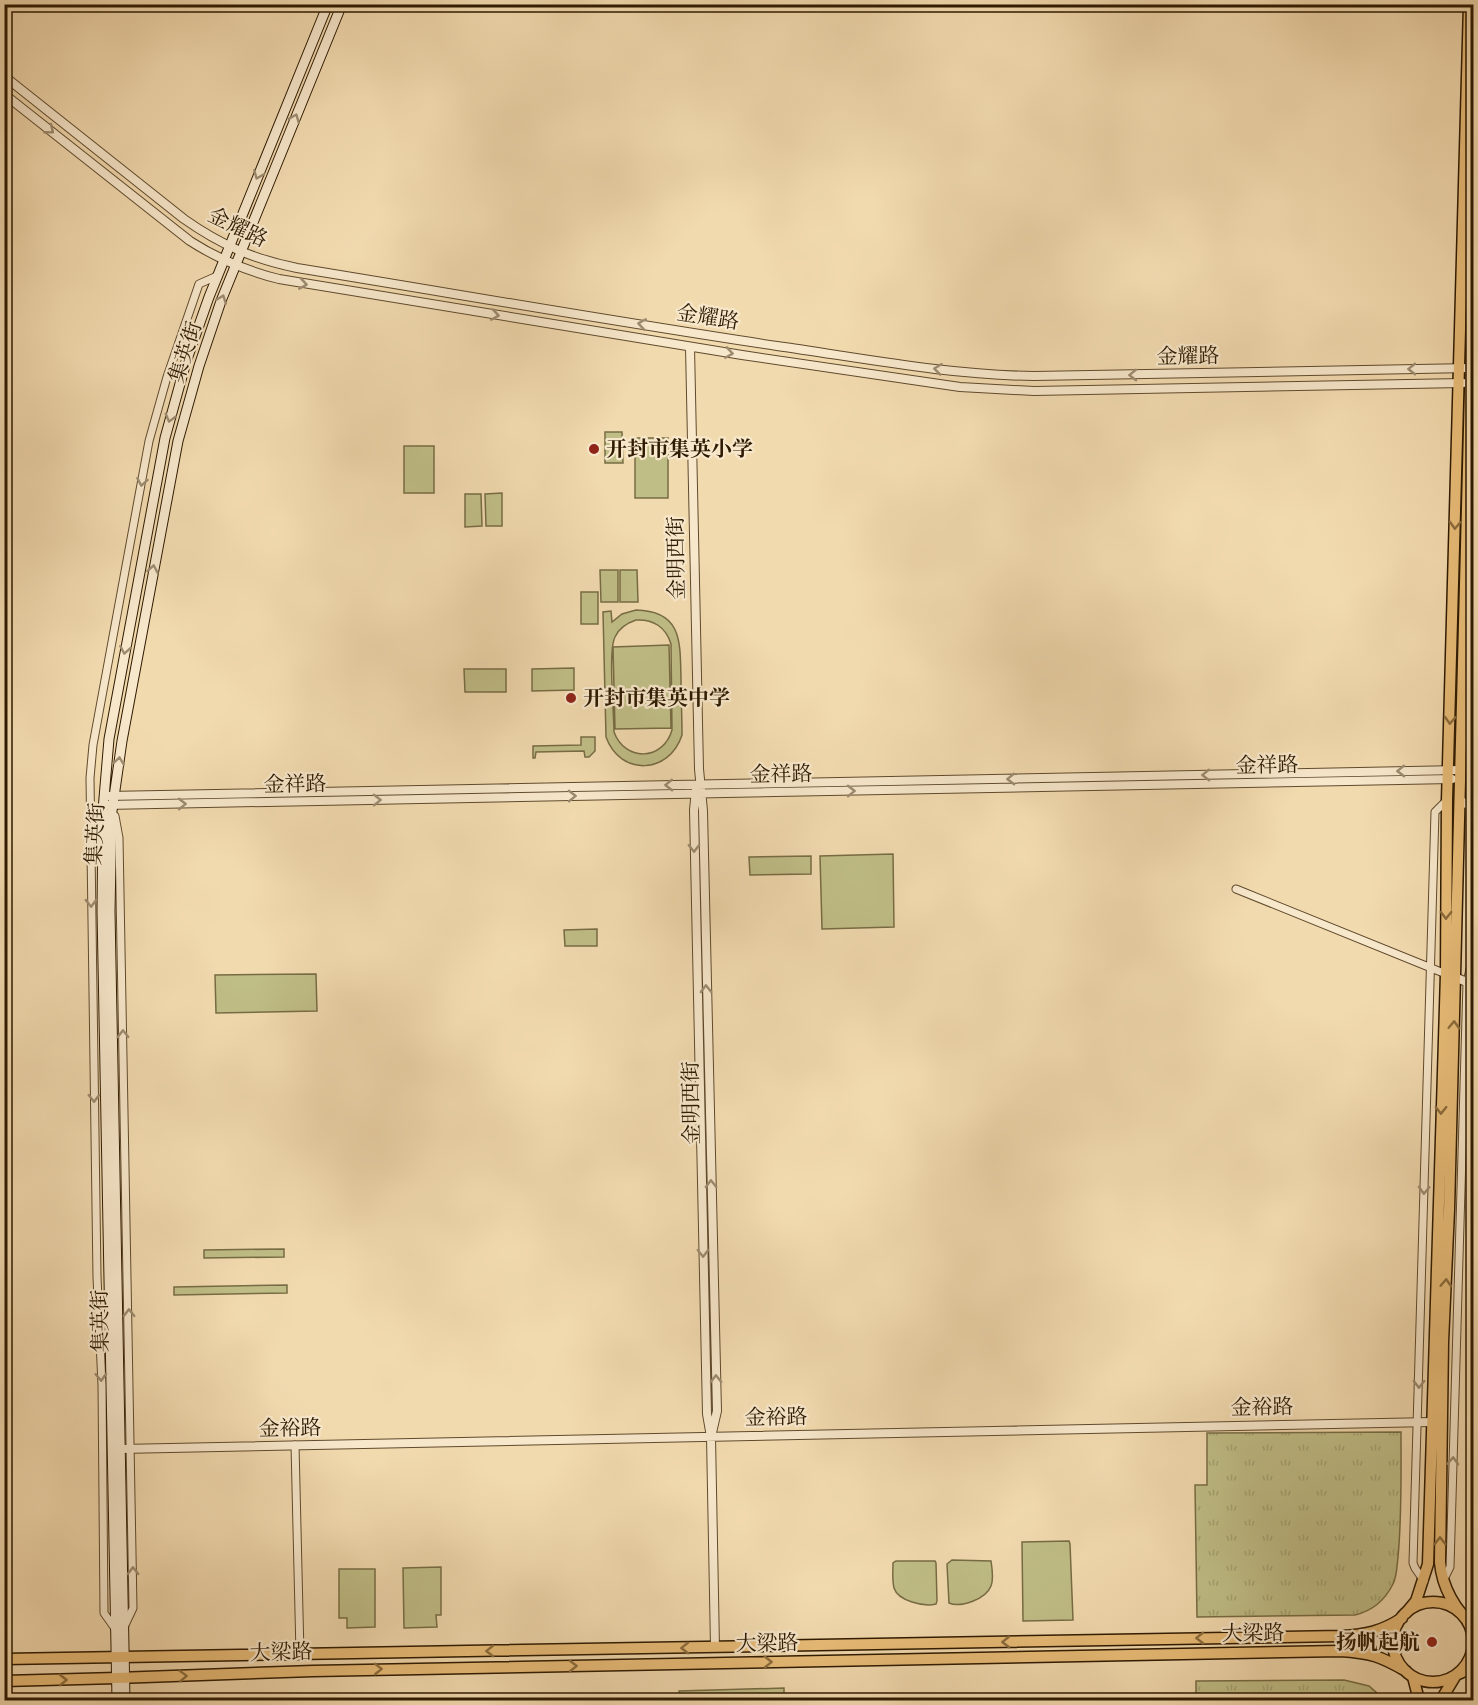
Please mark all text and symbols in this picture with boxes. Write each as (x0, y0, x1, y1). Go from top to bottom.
one-way arrow (288, 113, 300, 124)
one-way arrow (43, 123, 54, 134)
one-way arrow (252, 169, 265, 180)
street label: 金耀路 (204, 202, 272, 253)
one-way arrow (298, 277, 308, 289)
one-way arrow (215, 294, 228, 305)
street label: 金耀路 (675, 300, 741, 336)
one-way arrow (490, 308, 500, 321)
street label: 集英街 (164, 318, 208, 386)
one-way arrow (637, 319, 646, 331)
street label: 金耀路 (1156, 343, 1220, 371)
one-way arrow (725, 347, 734, 359)
one-way arrow (1407, 363, 1416, 376)
one-way arrow (934, 364, 943, 376)
one-way arrow (1128, 369, 1137, 381)
one-way arrow (165, 413, 178, 423)
place label: 开封市集英小学 (606, 437, 753, 463)
marker: 开封市集英小学 (587, 442, 601, 456)
one-way arrow (136, 477, 149, 487)
street label: 金明西街 (663, 516, 691, 600)
one-way arrow (1449, 520, 1461, 529)
one-way arrow (147, 564, 159, 573)
one-way arrow (119, 645, 132, 655)
place label: 开封市集英中学 (583, 686, 730, 712)
marker: 开封市集英中学 (564, 691, 578, 705)
one-way arrow (1443, 715, 1456, 724)
street label: 金祥路 (1235, 752, 1299, 780)
one-way arrow (113, 756, 125, 765)
street label: 金祥路 (749, 761, 813, 789)
one-way arrow (1397, 765, 1406, 777)
one-way arrow (1202, 769, 1211, 781)
street label: 金祥路 (263, 771, 327, 799)
one-way arrow (1007, 772, 1016, 785)
one-way arrow (665, 779, 674, 792)
one-way arrow (847, 785, 856, 797)
one-way arrow (568, 790, 577, 802)
one-way arrow (373, 794, 382, 806)
one-way arrow (178, 798, 187, 810)
street label: 集英街 (81, 802, 111, 866)
one-way arrow (688, 843, 701, 852)
one-way arrow (85, 899, 97, 908)
one-way arrow (1440, 910, 1452, 919)
one-way arrow (700, 985, 712, 994)
one-way arrow (1447, 1021, 1460, 1030)
one-way arrow (117, 1029, 129, 1038)
street label: 金明西街 (678, 1061, 706, 1145)
one-way arrow (88, 1094, 100, 1103)
one-way arrow (1434, 1105, 1447, 1114)
one-way arrow (705, 1179, 717, 1188)
one-way arrow (1417, 1185, 1430, 1194)
one-way arrow (697, 1248, 710, 1257)
one-way arrow (1440, 1279, 1452, 1288)
street label: 集英街 (87, 1289, 115, 1353)
one-way arrow (122, 1308, 135, 1317)
one-way arrow (95, 1373, 108, 1382)
one-way arrow (710, 1374, 722, 1383)
one-way arrow (1412, 1380, 1425, 1389)
street label: 金裕路 (1230, 1394, 1294, 1422)
street label: 金裕路 (744, 1404, 808, 1432)
street label: 金裕路 (258, 1415, 322, 1443)
one-way arrow (1447, 1457, 1460, 1466)
one-way arrow (1434, 1536, 1446, 1545)
one-way arrow (126, 1566, 139, 1575)
street label: 大梁路 (1221, 1620, 1285, 1648)
street label: 大梁路 (735, 1630, 799, 1658)
place label: 扬帆起航 (1336, 1630, 1420, 1656)
one-way arrow (1196, 1632, 1205, 1644)
one-way arrow (1001, 1635, 1010, 1648)
marker: 扬帆起航 (1425, 1635, 1439, 1649)
street label: 大梁路 (249, 1639, 313, 1667)
one-way arrow (680, 1641, 689, 1654)
one-way arrow (485, 1645, 494, 1657)
one-way arrow (763, 1656, 772, 1668)
one-way arrow (568, 1660, 577, 1672)
one-way arrow (374, 1663, 383, 1676)
one-way arrow (179, 1669, 188, 1682)
one-way arrow (58, 1673, 67, 1686)

